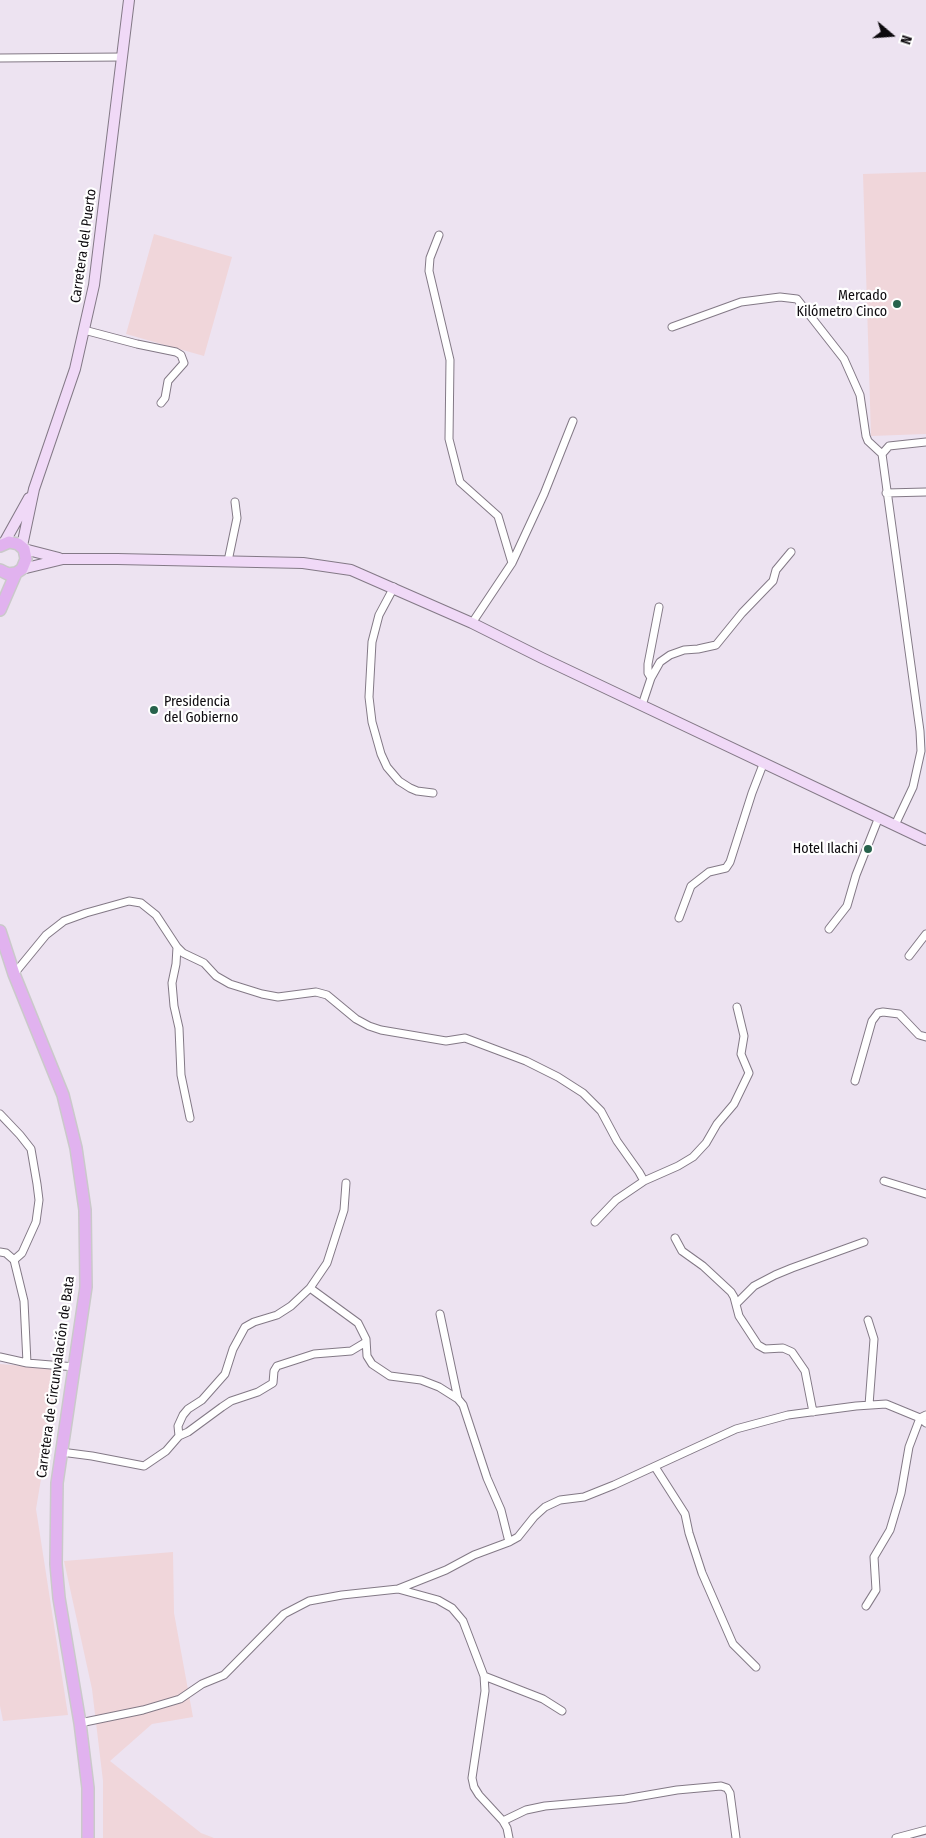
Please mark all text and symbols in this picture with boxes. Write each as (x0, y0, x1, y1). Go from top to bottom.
north arrow (866, 10, 916, 60)
text: N (896, 33, 915, 46)
street label: Carretera del Puerto (68, 188, 100, 304)
place label: Mercado Kilómetro Cinco (797, 288, 887, 321)
marker: Mercado Kilómetro Cinco (891, 298, 903, 310)
place label: Presidencia del Gobierno (164, 694, 238, 726)
marker: Presidencia del Gobierno (148, 704, 160, 716)
place label: Hotel Ilachi (793, 841, 858, 857)
marker: Hotel Ilachi (862, 843, 874, 855)
street label: Carretera de Circunvalación de Bata (34, 1275, 78, 1479)

